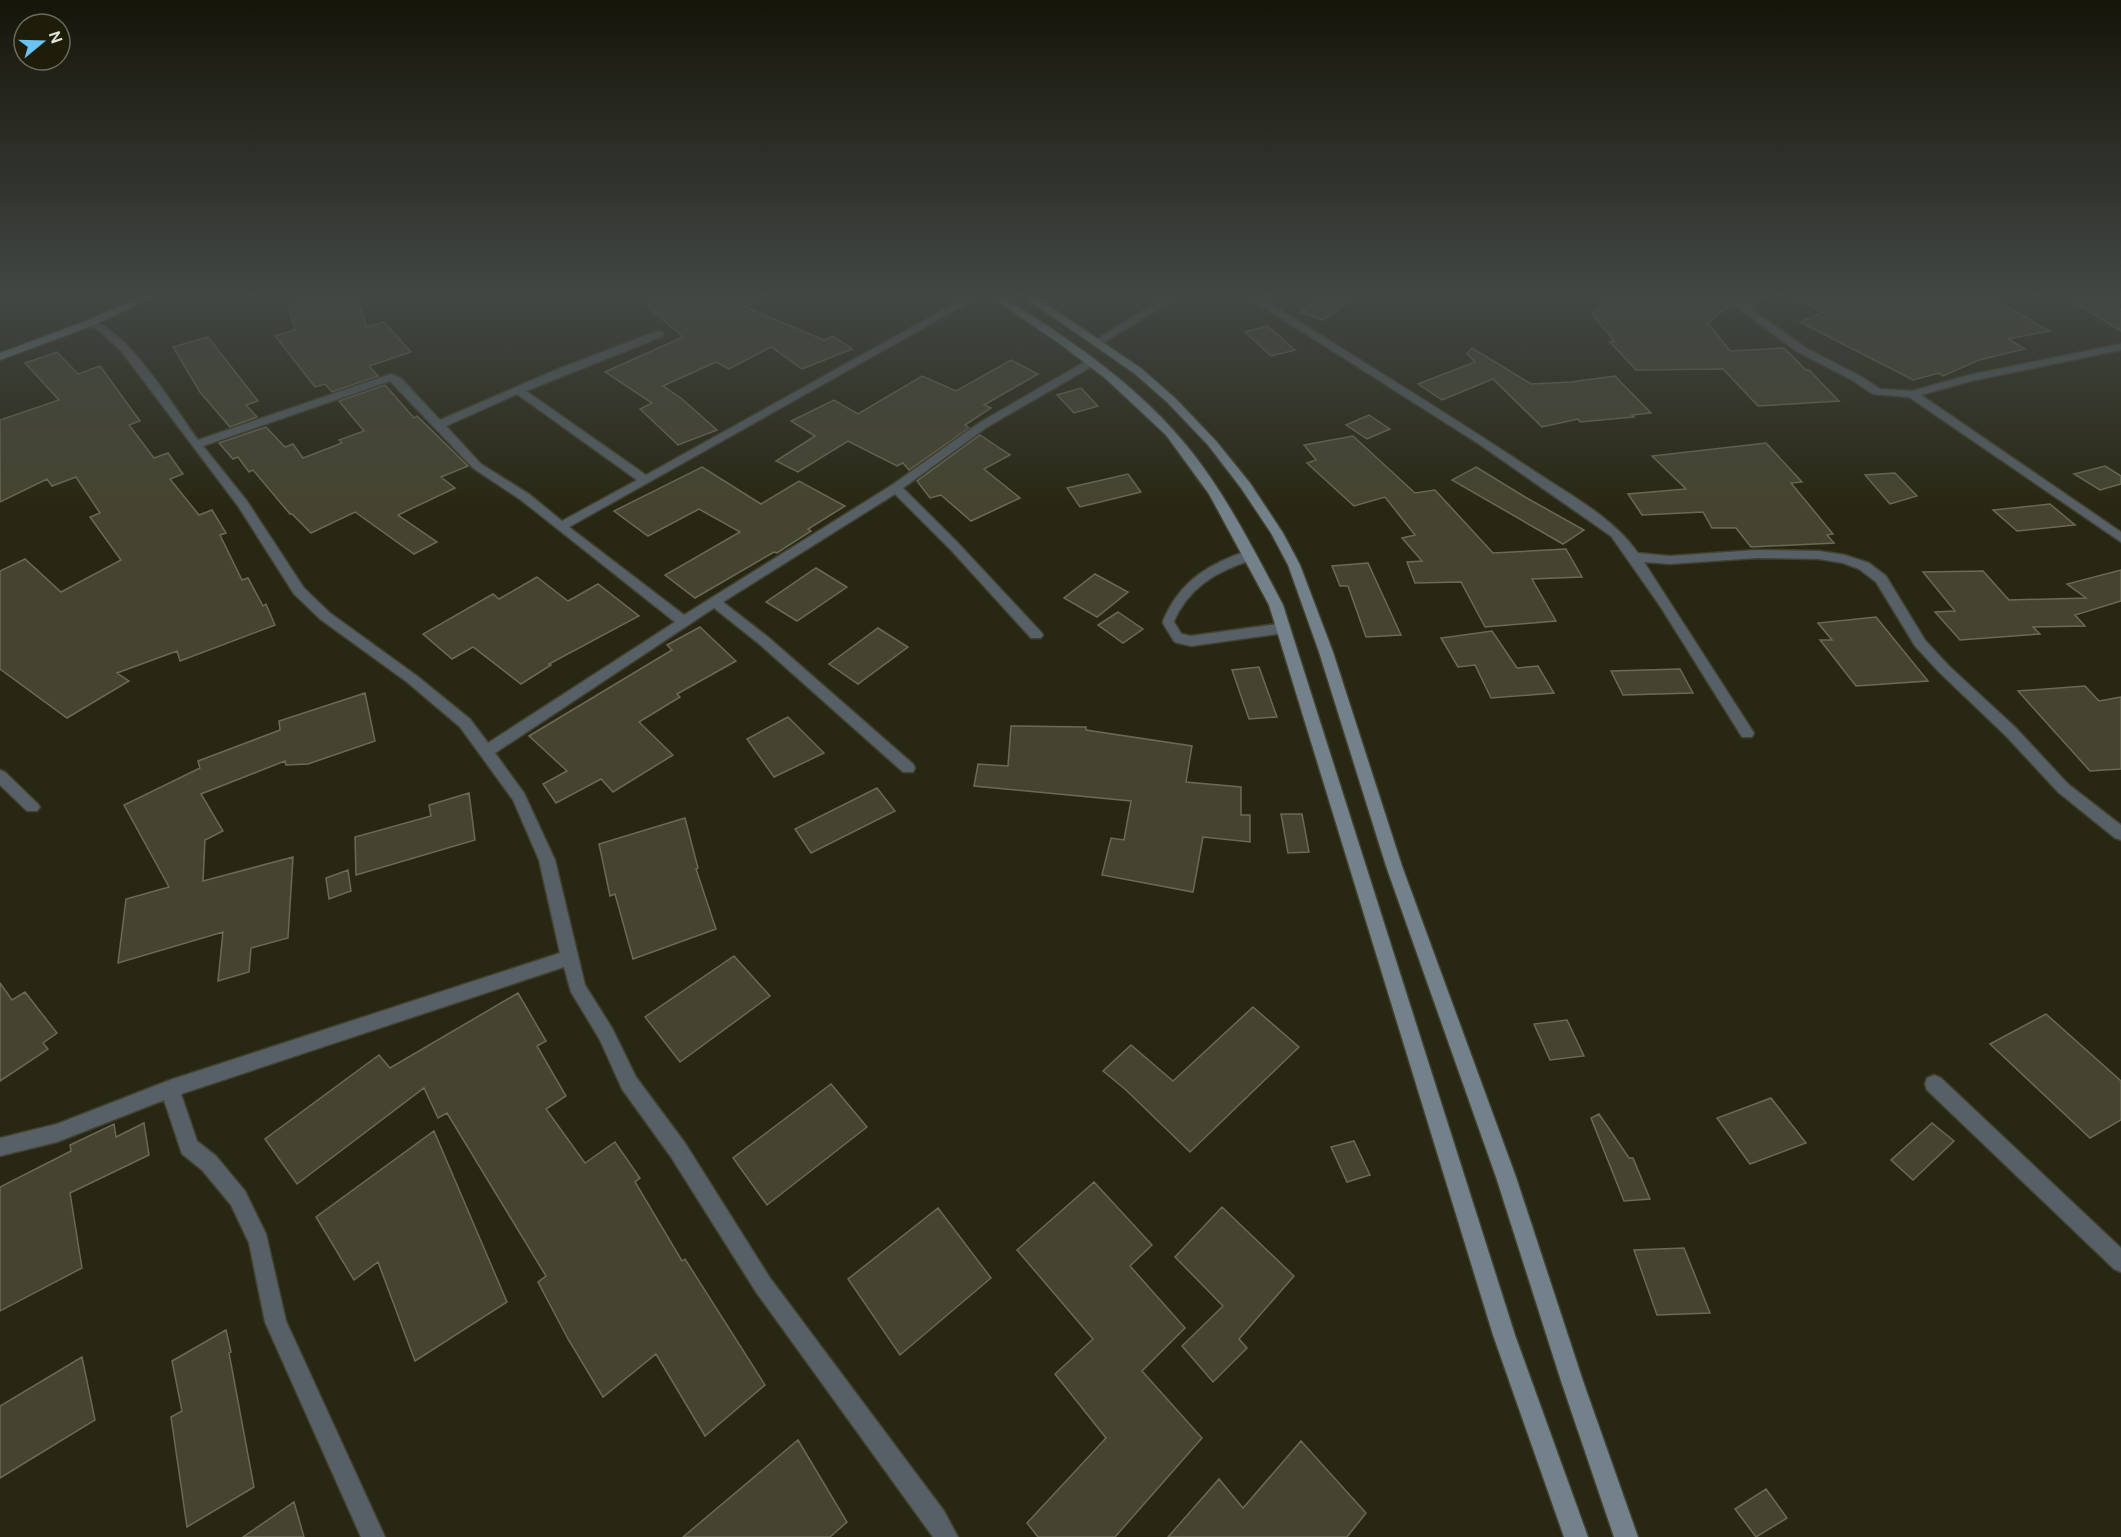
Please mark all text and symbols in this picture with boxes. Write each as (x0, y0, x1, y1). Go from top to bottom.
north arrow (12, 12, 72, 72)
text: N (44, 28, 68, 46)

